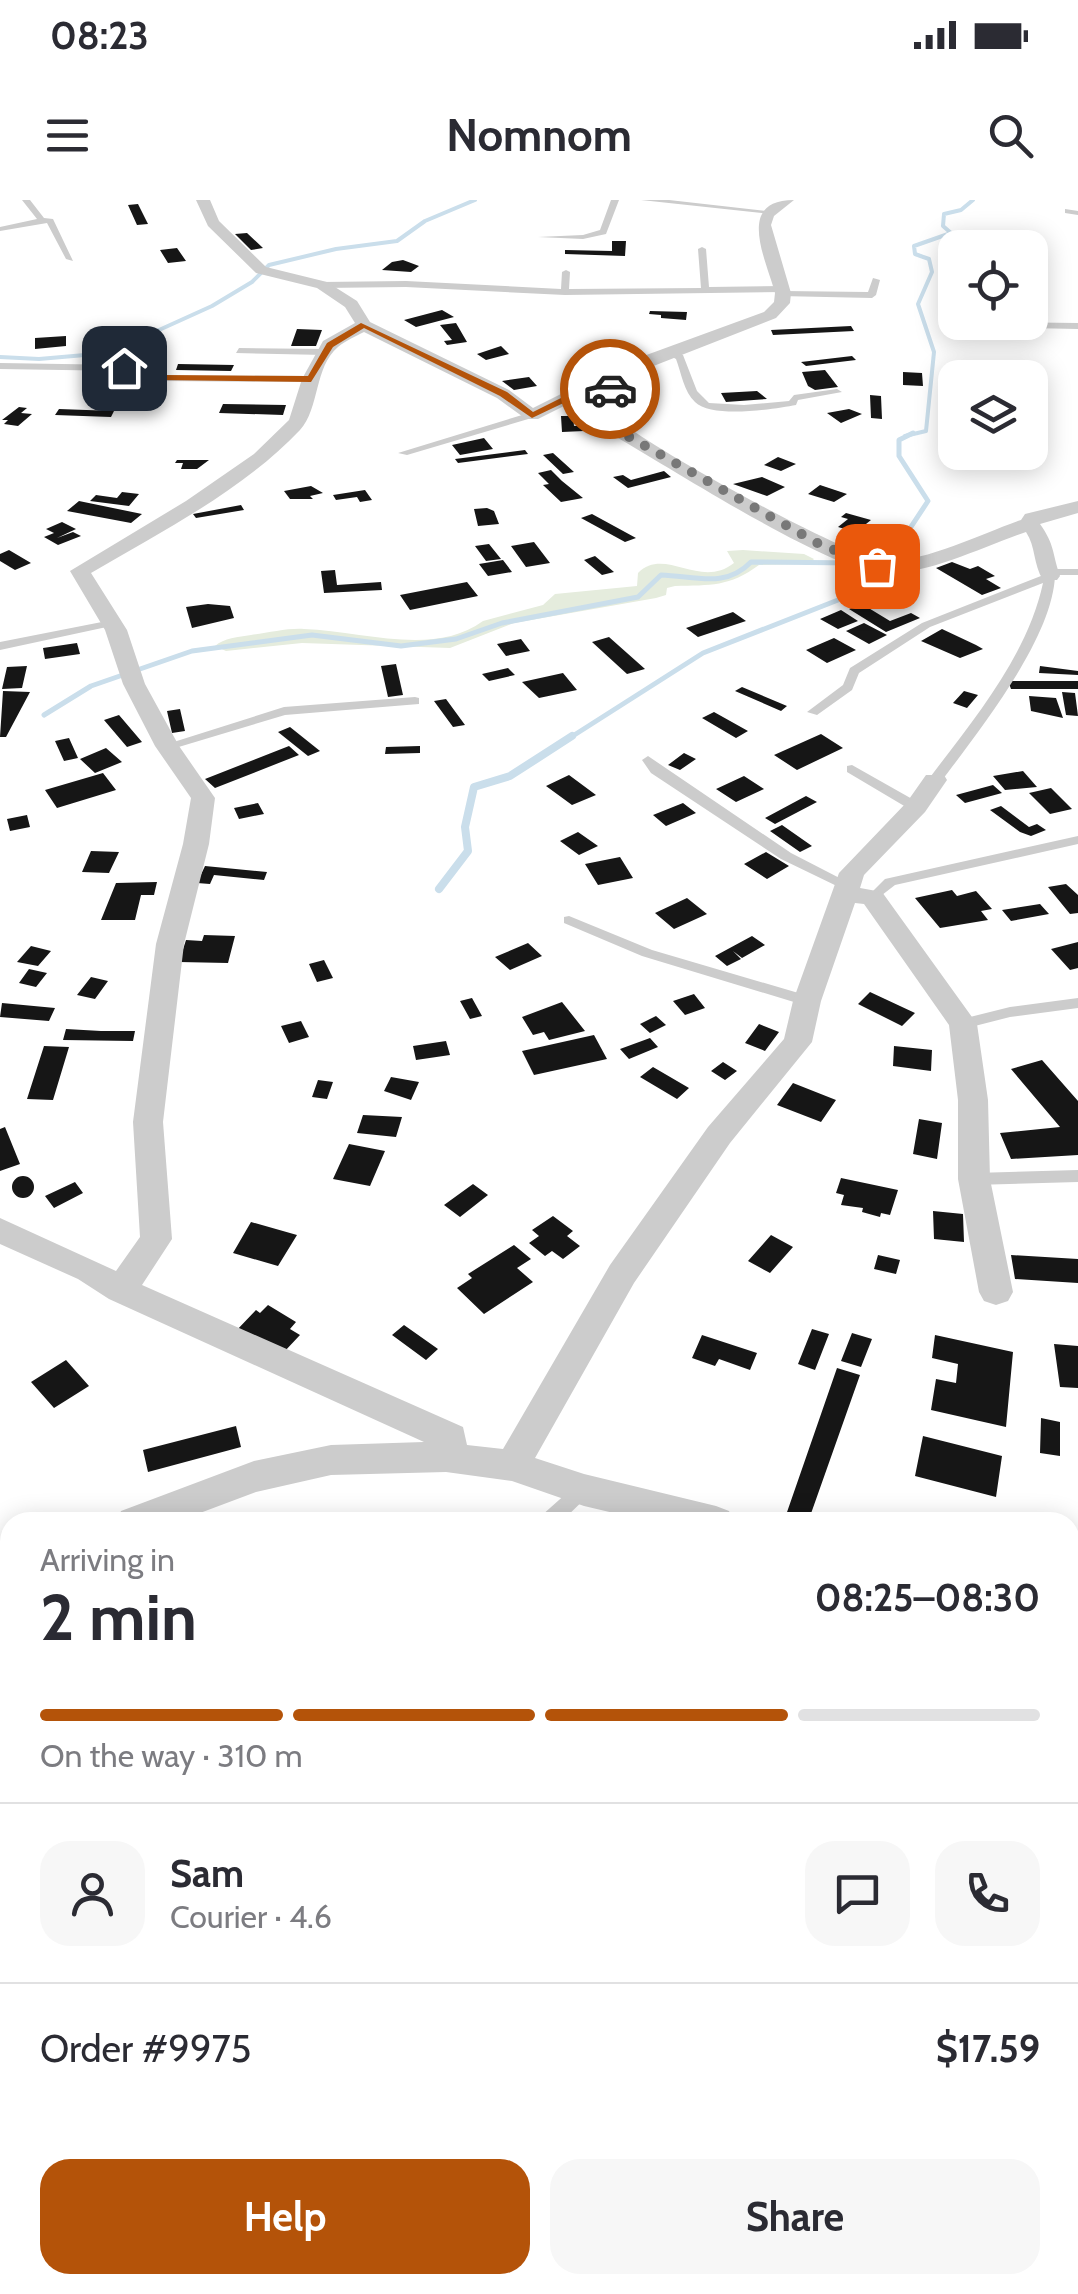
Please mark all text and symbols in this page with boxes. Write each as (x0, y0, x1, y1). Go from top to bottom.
text: 08:23 (50, 12, 149, 59)
icon: menu (40, 108, 95, 163)
text: Nomnom (446, 108, 632, 162)
icon: search (983, 108, 1038, 163)
map controls (938, 230, 1048, 470)
button: locate (938, 230, 1048, 340)
pin (82, 326, 167, 411)
courier (560, 339, 660, 439)
icon: home (97, 341, 152, 396)
button: layers (938, 360, 1048, 470)
icon: car (583, 362, 638, 417)
pin (835, 524, 920, 609)
icon: bag (850, 539, 905, 594)
text: Arriving in (40, 1540, 175, 1579)
text: 08:25–08:30 (815, 1574, 1040, 1621)
text: 2 min (40, 1577, 197, 1656)
text: On the way · 310 m (40, 1736, 303, 1775)
button: person (40, 1841, 145, 1946)
button: chat (805, 1841, 910, 1946)
button: phone (935, 1841, 1040, 1946)
text: Sam (170, 1850, 244, 1897)
text: Courier · 4.6 (170, 1897, 332, 1936)
text: Order #9975 (40, 2025, 251, 2072)
text: $17.59 (936, 2025, 1040, 2072)
button: Help (40, 2159, 530, 2274)
button: Share (550, 2159, 1040, 2274)

